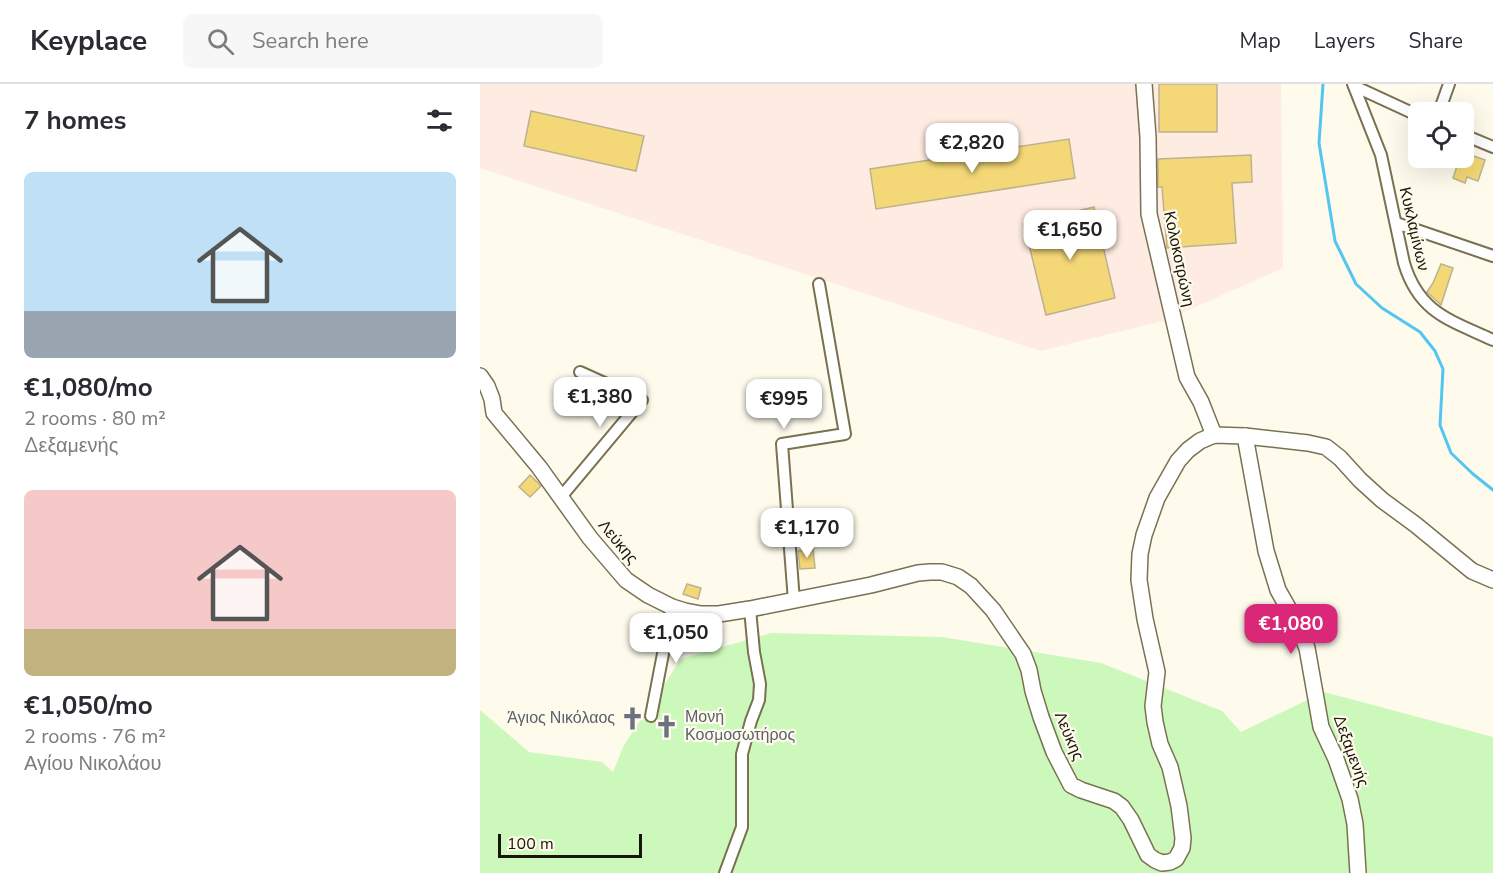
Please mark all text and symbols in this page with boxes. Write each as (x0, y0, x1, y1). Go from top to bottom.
search box (183, 14, 603, 68)
text: Keyplace (30, 22, 147, 60)
icon: search (204, 25, 237, 58)
text: Search here (252, 26, 369, 56)
text: Map (1239, 27, 1281, 55)
text: Layers (1314, 27, 1375, 55)
text: Share (1408, 27, 1463, 55)
map controls (1408, 102, 1474, 168)
button: locate (1408, 102, 1474, 168)
text: 7 homes (24, 103, 126, 138)
icon: filters (423, 104, 456, 137)
pin: €2,820 (923, 123, 1021, 174)
text: €2,820 (940, 129, 1004, 156)
street label: Κυκλαμίνων (1394, 185, 1434, 273)
street label: Κολοκοτρώνη (1158, 209, 1200, 309)
pin: €1,650 (1021, 210, 1119, 261)
icon: home (186, 211, 294, 319)
text: €1,650 (1038, 216, 1102, 243)
text: €1,080/mo (24, 370, 153, 405)
pin: €1,380 (551, 377, 649, 428)
pin: €995 (748, 379, 820, 430)
text: €1,380 (568, 383, 632, 410)
text: €995 (760, 385, 808, 412)
text: 2 rooms · 80 m² (24, 405, 166, 432)
text: Δεξαμενής (24, 432, 118, 459)
pin: €1,170 (758, 508, 856, 559)
text: €1,170 (775, 514, 839, 541)
street label: Λεύκης (593, 515, 643, 569)
icon: home (186, 529, 294, 637)
pin: €1,080 (1242, 604, 1340, 655)
text: €1,080 (1259, 610, 1323, 637)
pin: €1,050 (627, 613, 725, 664)
text: €1,050 (644, 619, 708, 646)
text: €1,050/mo (24, 688, 153, 723)
church icon: Άγιος Νικόλαος (620, 705, 646, 731)
place label: Μονή Κοσμοσωτήρος (685, 706, 795, 746)
place label: Άγιος Νικόλαος (507, 707, 615, 729)
street label: Λεύκης (1049, 708, 1089, 764)
street label: Δεξαμενής (1328, 712, 1374, 791)
church icon: Μονή Κοσμοσωτήρος (654, 713, 680, 739)
text: 2 rooms · 76 m² (24, 723, 166, 750)
text: Αγίου Νικολάου (24, 750, 161, 777)
scale bar (498, 831, 642, 858)
text: 100 m (507, 833, 554, 855)

